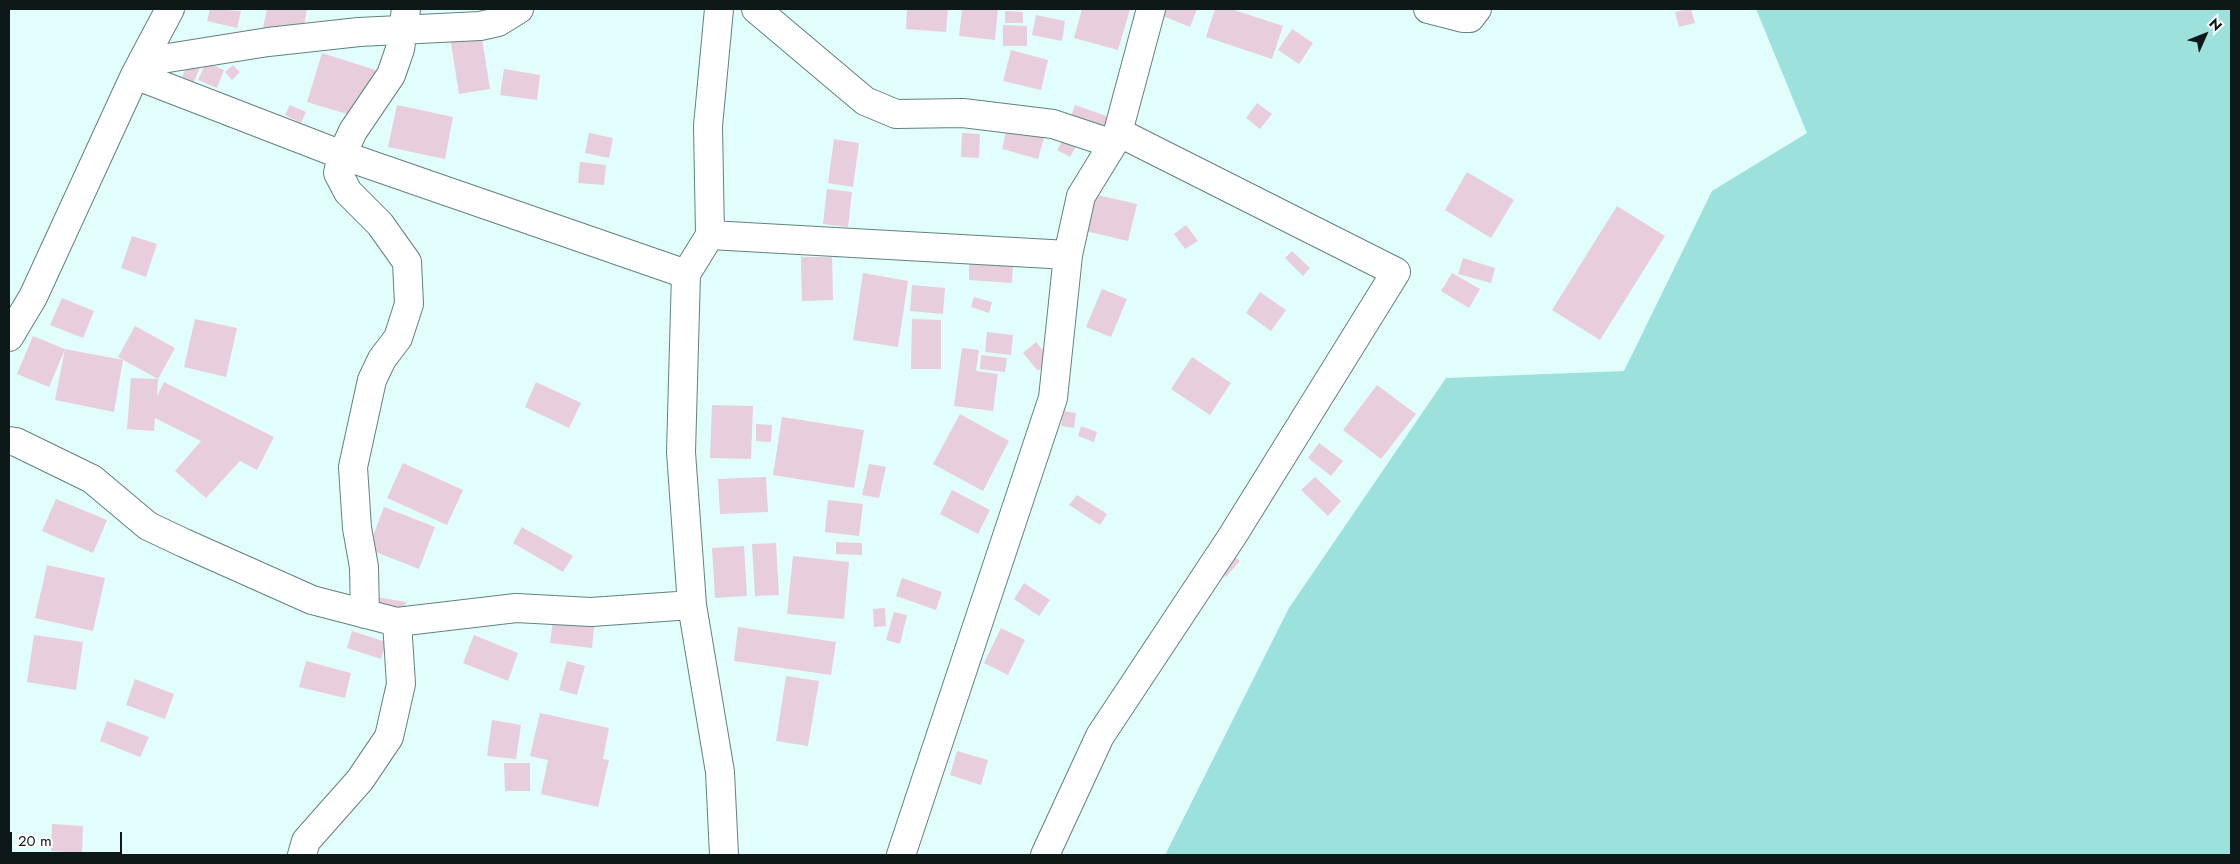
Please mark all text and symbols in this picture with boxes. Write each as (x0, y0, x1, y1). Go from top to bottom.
north arrow (2180, 10, 2230, 60)
text: N (2205, 14, 2227, 36)
scale bar (12, 822, 125, 854)
text: 20 m (18, 830, 52, 852)

